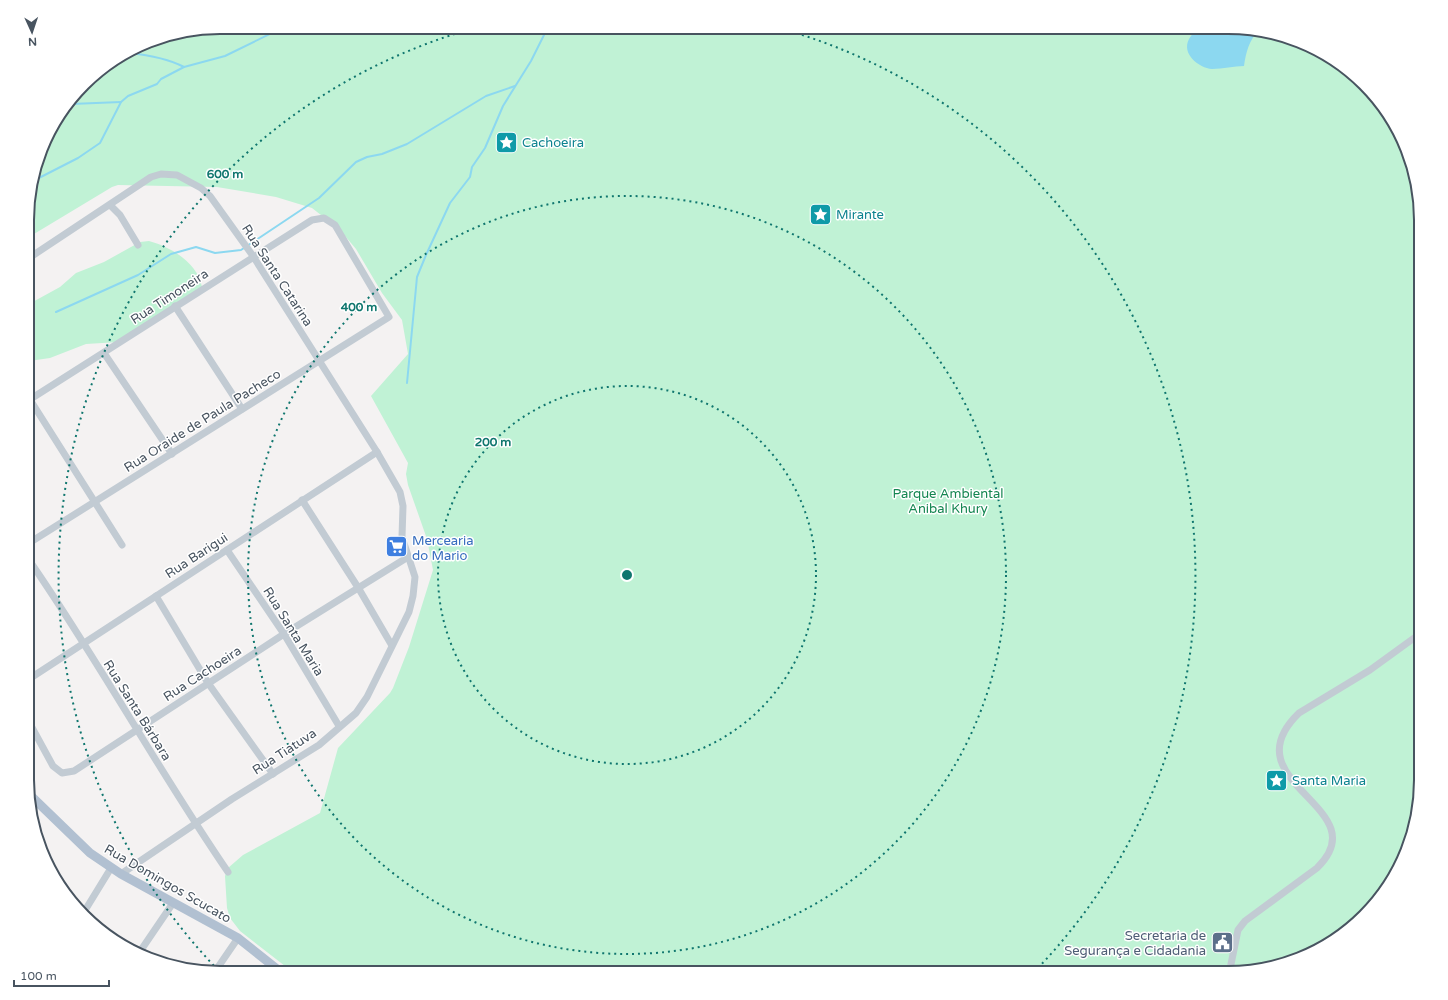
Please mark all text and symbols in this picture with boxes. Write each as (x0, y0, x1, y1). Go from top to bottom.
north arrow (12, 12, 52, 52)
text: N (28, 35, 37, 48)
place icon: Cachoeira (494, 129, 520, 155)
place label: Cachoeira (522, 135, 584, 151)
text: 600 m (207, 167, 243, 181)
place icon: Mirante (807, 201, 833, 227)
place label: Mirante (836, 207, 884, 223)
street label: Rua Santa Catarina (238, 222, 316, 330)
street label: Rua Timoneira (128, 266, 211, 328)
text: 400 m (341, 300, 377, 314)
street label: Rua Oraide de Paula Pacheco (121, 366, 284, 476)
text: 200 m (475, 435, 511, 449)
park label: Parque Ambiental Anibal Khury (893, 486, 1003, 517)
street label: Rua Barigui (162, 530, 231, 582)
place label: Mercearia do Mario (412, 533, 474, 564)
supermarket icon: Mercearia do Mario (383, 534, 409, 560)
centre of rings (620, 568, 634, 582)
street label: Rua Santa Maria (259, 584, 327, 679)
street label: Rua Cachoeira (161, 643, 245, 705)
street label: Rua Santa Bárbara (100, 657, 175, 764)
street label: Rua Tiatuva (250, 725, 320, 778)
place icon: Santa Maria (1263, 767, 1289, 793)
place label: Santa Maria (1292, 773, 1366, 789)
street label: Rua Domingos Scucato (101, 841, 234, 927)
place label: Secretaria de Segurança e Cidadania (1064, 928, 1206, 959)
public building icon: Secretaria de Segurança e Cidadania (1209, 929, 1235, 955)
scale bar (14, 962, 109, 988)
text: 100 m (20, 969, 57, 983)

